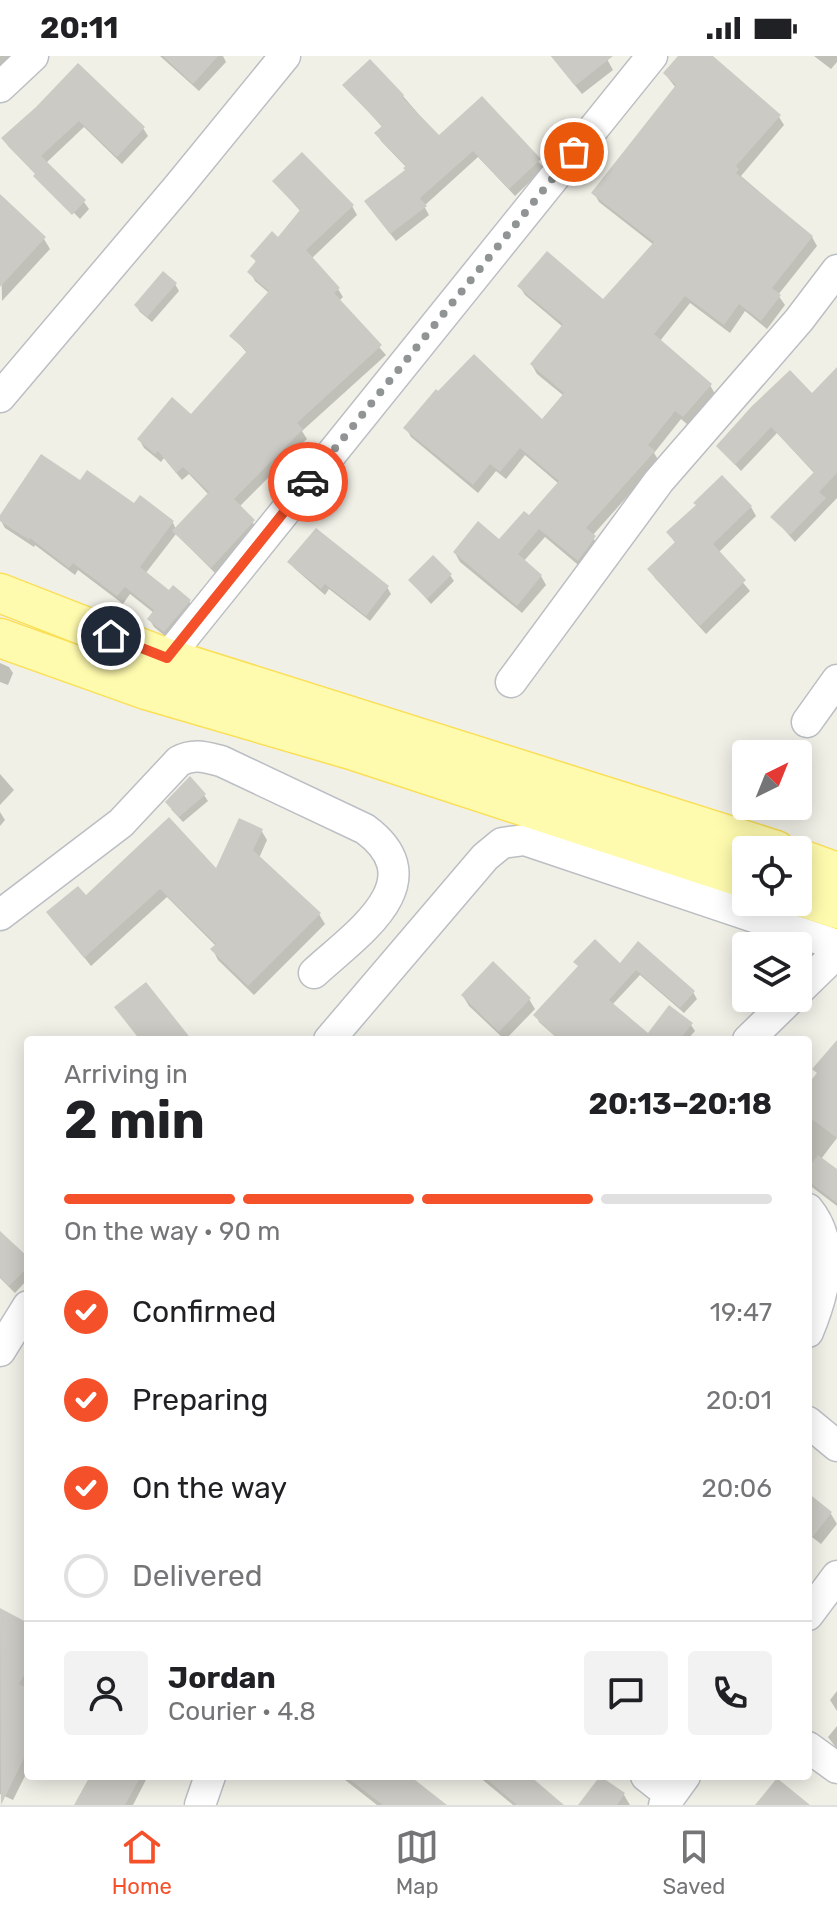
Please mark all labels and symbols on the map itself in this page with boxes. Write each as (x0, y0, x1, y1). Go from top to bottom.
pin (540, 118, 608, 186)
courier (268, 442, 348, 522)
pin (77, 602, 145, 670)
north arrow (732, 740, 812, 820)

